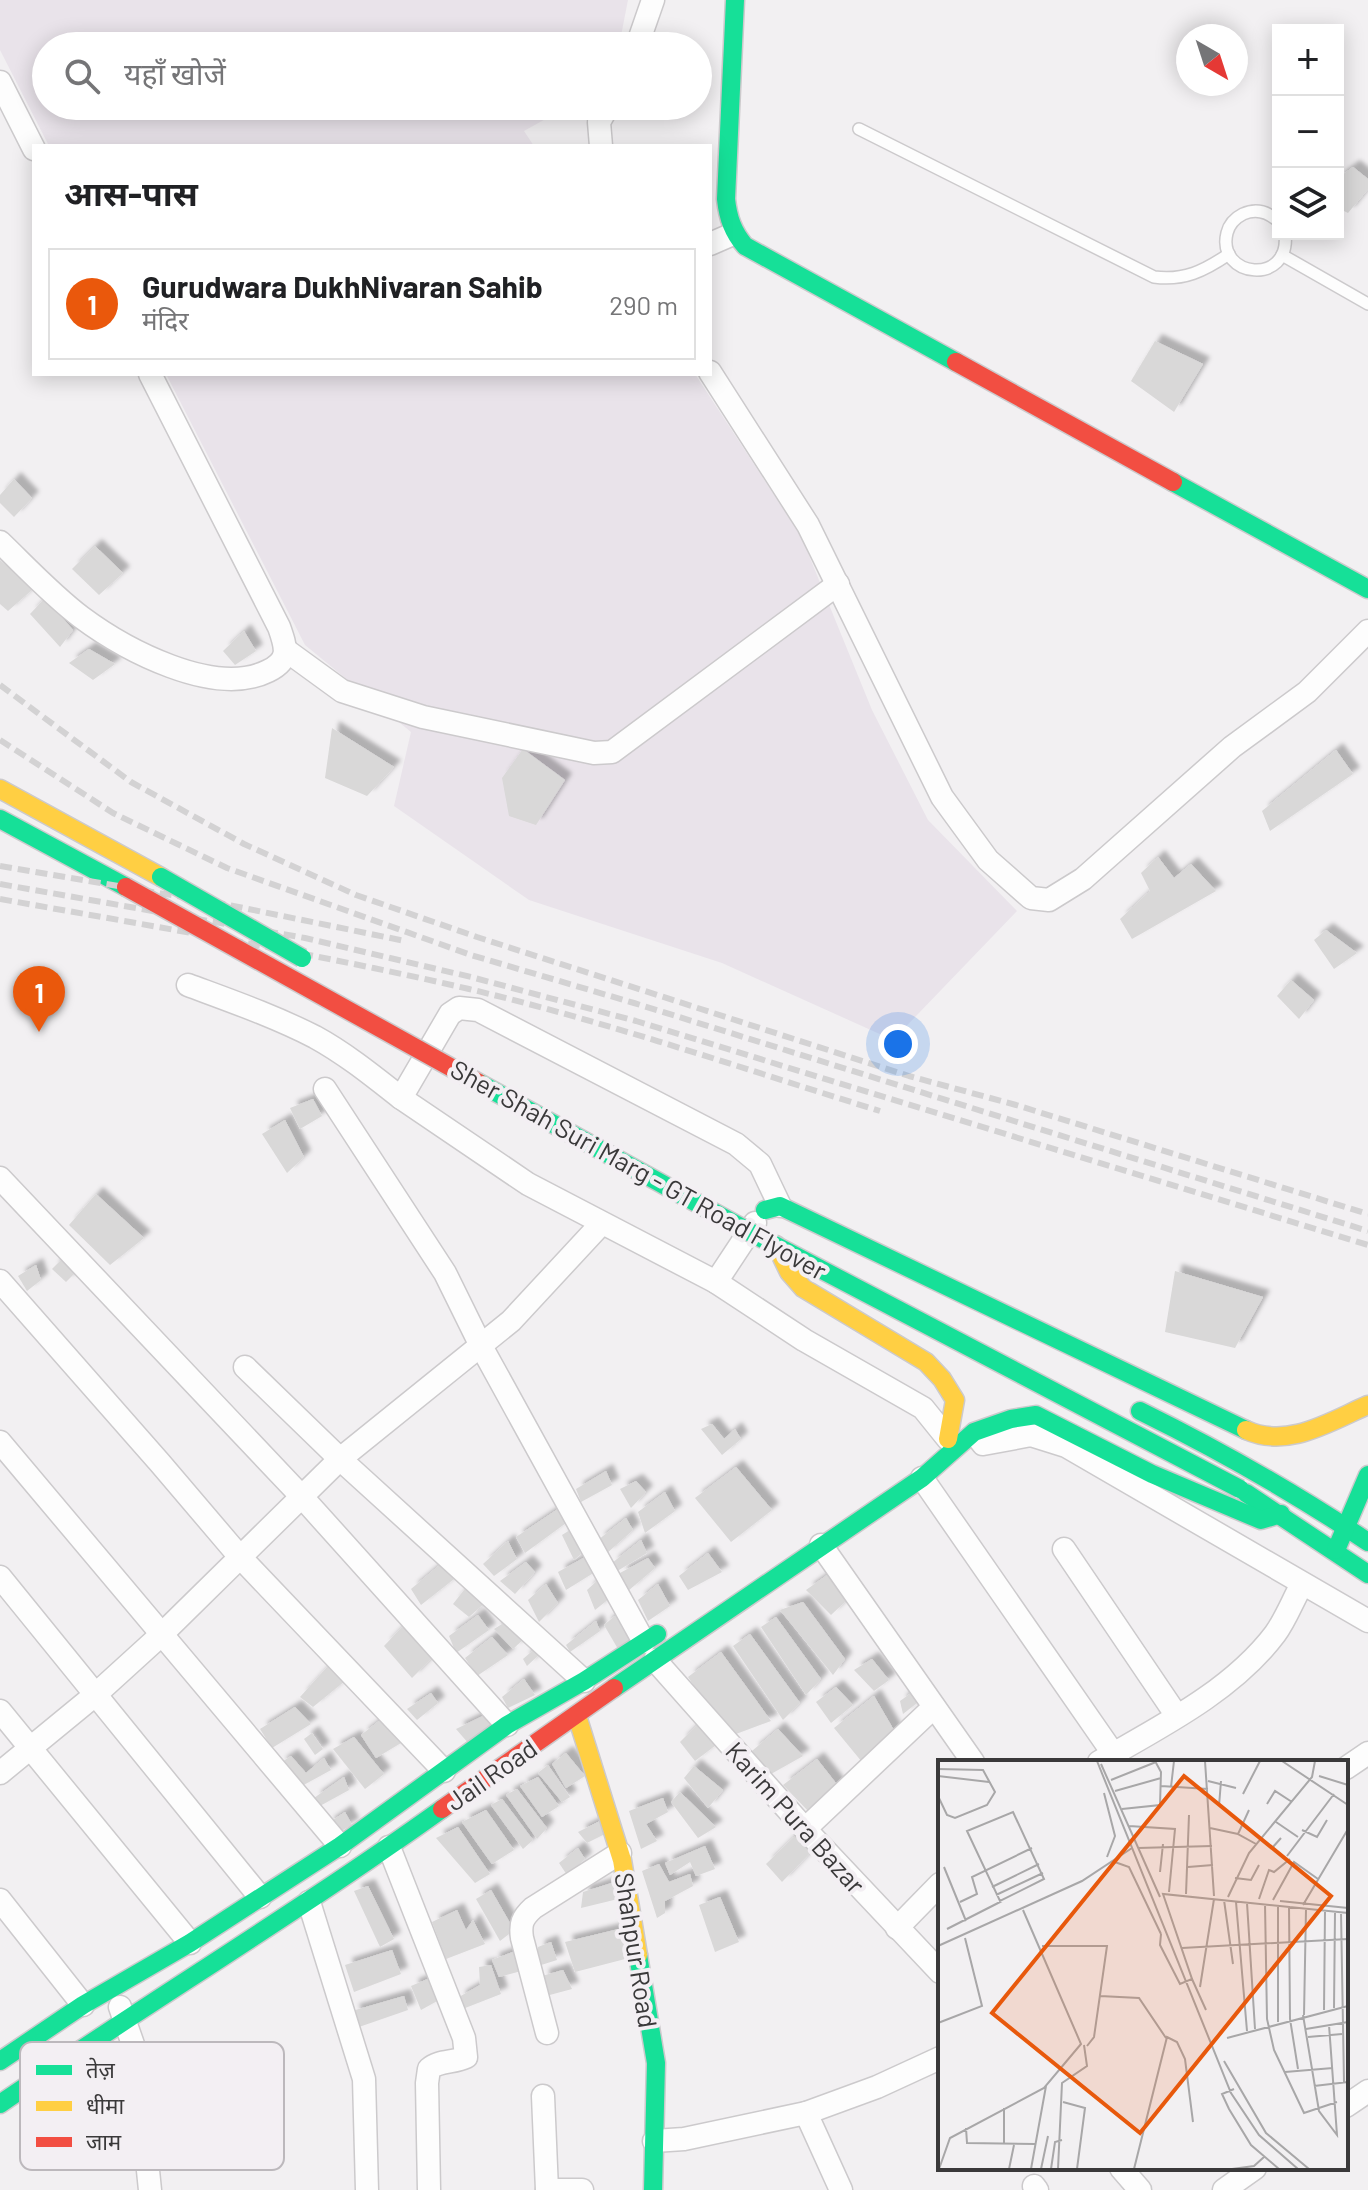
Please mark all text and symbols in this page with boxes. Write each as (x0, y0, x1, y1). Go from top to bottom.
north arrow (1176, 24, 1248, 96)
map controls (1272, 24, 1344, 240)
button: + (1272, 24, 1344, 96)
search box (32, 32, 712, 120)
icon: search (60, 54, 104, 98)
text: यहाँ खोजें (124, 55, 226, 91)
button: − (1272, 96, 1344, 168)
button: layers (1272, 168, 1344, 240)
text: आस-पास (64, 172, 198, 213)
text: Gurudwara DukhNivaran Sahib (142, 268, 543, 304)
text: 1 (87, 289, 97, 320)
text: 290 m (609, 289, 678, 320)
text: मंदिर (142, 304, 189, 335)
pin: 1 (13, 966, 65, 1032)
your location (878, 1024, 918, 1064)
street label: Sher Shah Suri Marg - GT Road Flyover (446, 1052, 833, 1286)
street label: Jail Road (440, 1732, 542, 1816)
street label: Karim Pura Bazar (720, 1735, 872, 1899)
inset map (938, 1760, 1348, 2170)
street label: Shahpur Road (609, 1870, 665, 2030)
legend (20, 2042, 284, 2170)
text: तेज़ (86, 2056, 116, 2082)
text: धीमा (86, 2092, 124, 2118)
text: जाम (86, 2128, 122, 2154)

